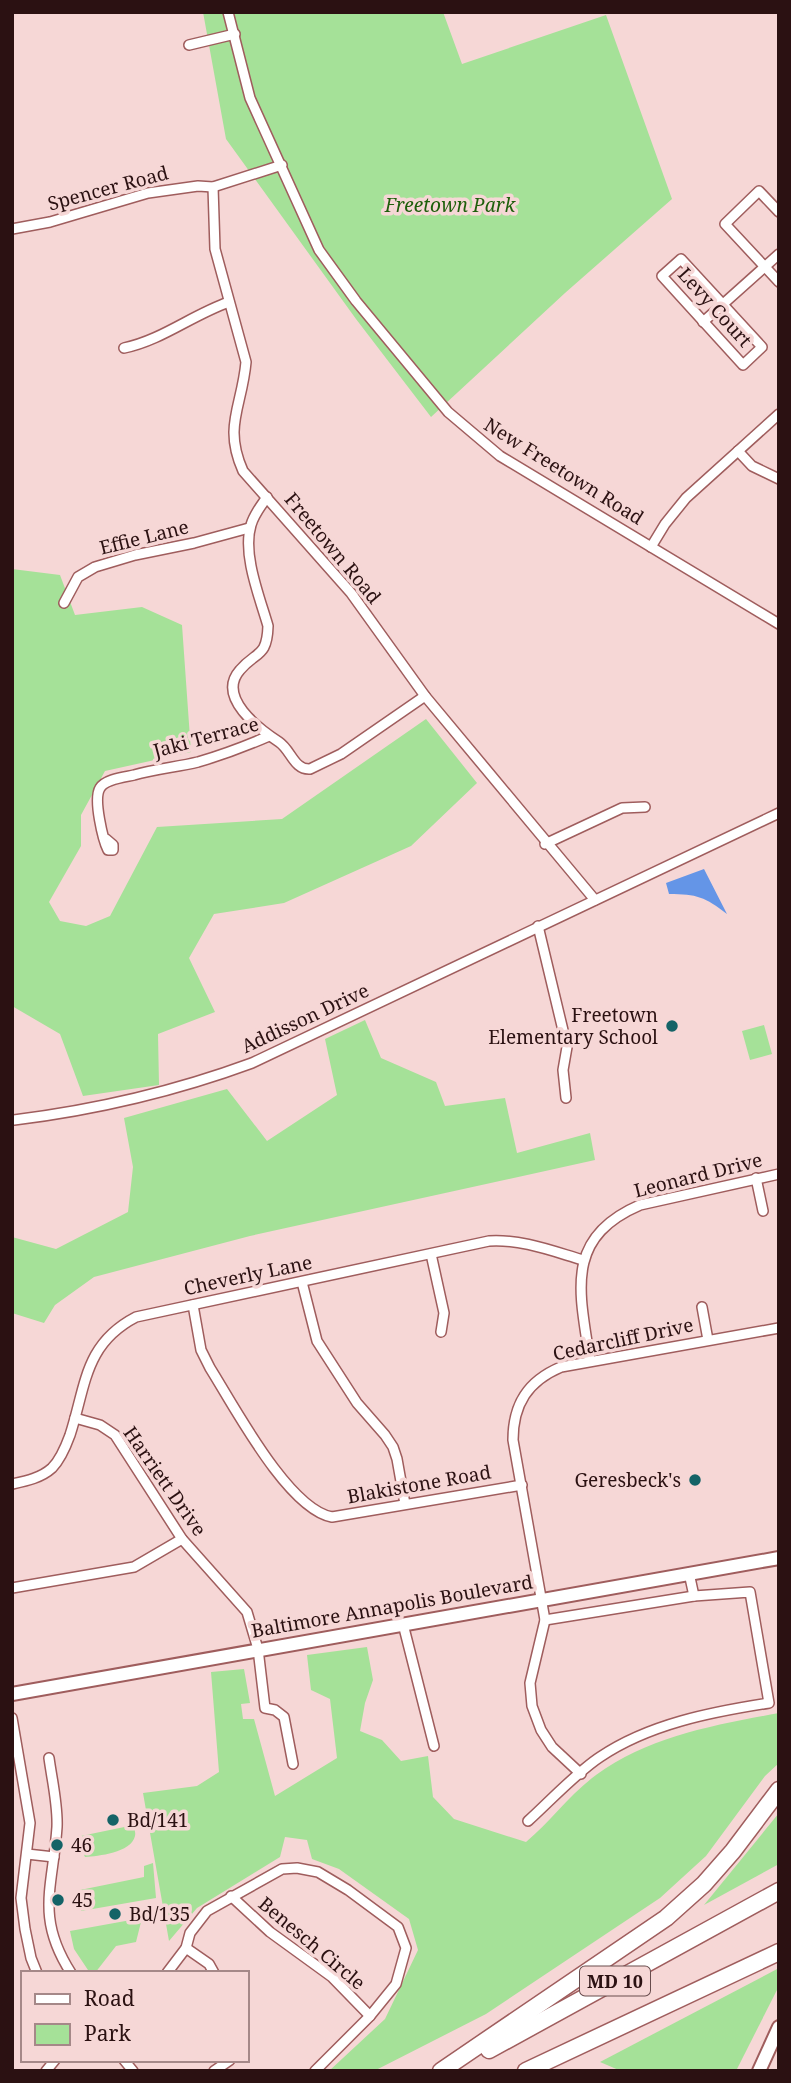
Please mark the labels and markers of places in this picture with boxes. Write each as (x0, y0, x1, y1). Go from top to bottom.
place label: Freetown Elementary School (488, 1002, 658, 1050)
marker: Freetown Elementary School (664, 1018, 680, 1034)
place label: Geresbeck's (575, 1467, 681, 1493)
marker: Geresbeck's (687, 1472, 703, 1488)
place label: Bd/141 (127, 1807, 188, 1833)
marker: Bd/141 (105, 1812, 121, 1828)
place label: 46 (71, 1832, 92, 1858)
marker: 46 (49, 1837, 65, 1853)
place label: 45 (72, 1887, 93, 1913)
marker: 45 (50, 1892, 66, 1908)
place label: Bd/135 (129, 1901, 190, 1927)
marker: Bd/135 (107, 1906, 123, 1922)

